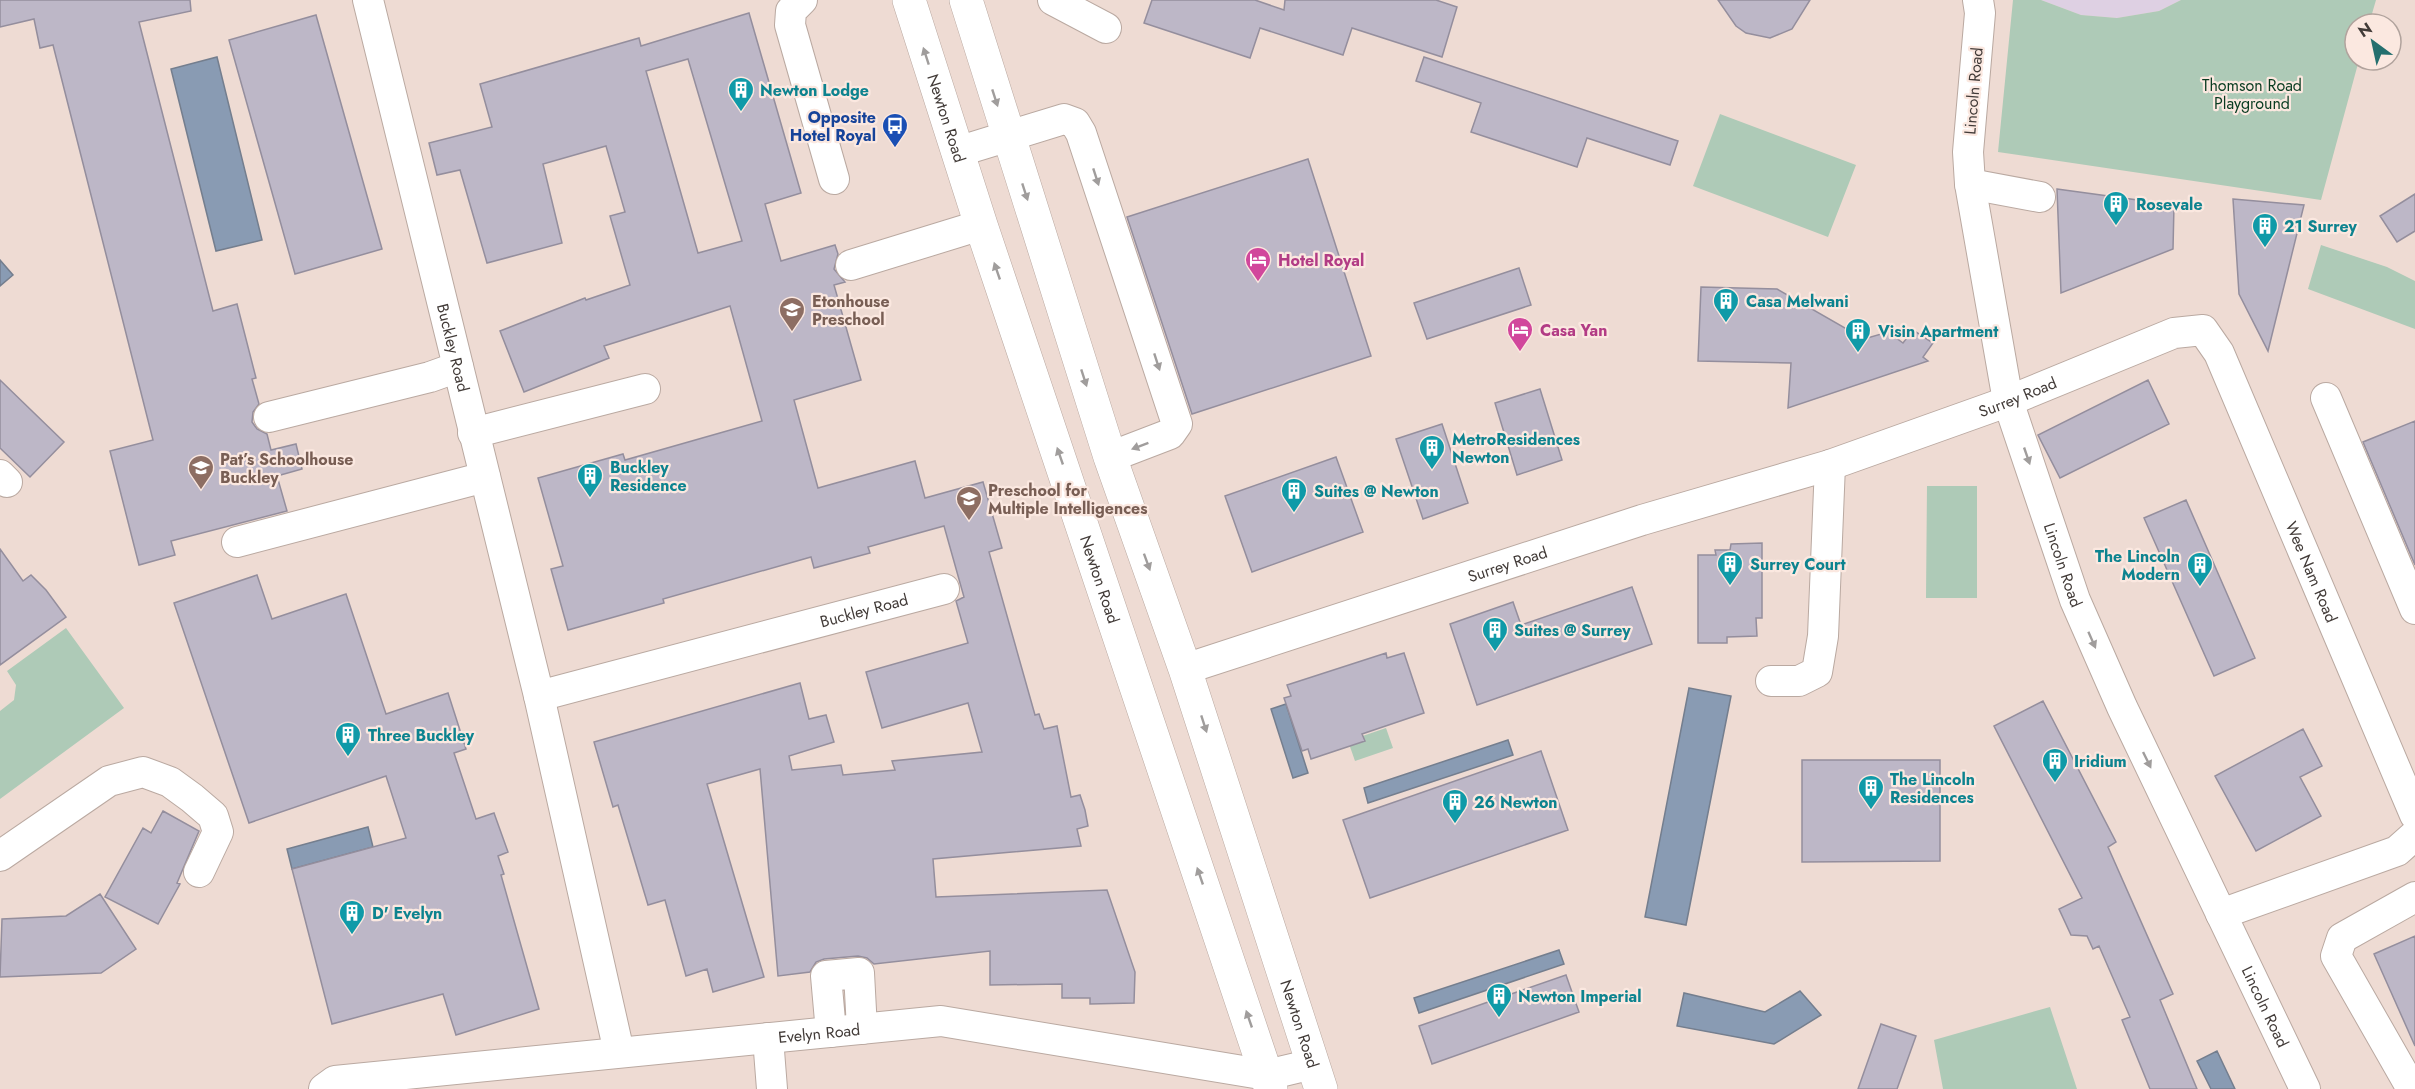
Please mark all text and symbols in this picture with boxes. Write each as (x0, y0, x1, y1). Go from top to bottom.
north arrow (2343, 12, 2403, 72)
text: N (2354, 17, 2377, 43)
street label: Lincoln Road (1958, 46, 1989, 136)
one-way arrow (921, 47, 930, 65)
street label: Newton Road (921, 71, 971, 165)
park label: Thomson Road Playground (2202, 74, 2302, 115)
building icon: Newton Lodge (726, 75, 756, 113)
place label: Newton Lodge (760, 79, 869, 102)
one-way arrow (991, 89, 1000, 107)
place label: Opposite Hotel Royal (790, 106, 876, 147)
bus stop icon: Opposite Hotel Royal (880, 111, 910, 149)
one-way arrow (1092, 168, 1101, 186)
one-way arrow (1021, 183, 1030, 201)
building icon: Rosevale (2101, 189, 2131, 227)
place label: Rosevale (2136, 193, 2203, 216)
building icon: 21 Surrey (2250, 211, 2280, 249)
place label: 21 Surrey (2284, 215, 2357, 238)
hotel icon: Hotel Royal (1243, 245, 1273, 283)
place label: Hotel Royal (1278, 249, 1364, 272)
one-way arrow (991, 262, 1001, 280)
building icon: Casa Melwani (1711, 286, 1741, 324)
place label: Etonhouse Preschool (812, 290, 890, 331)
place label: Casa Melwani (1746, 290, 1849, 313)
school or university icon: Etonhouse Preschool (777, 295, 807, 333)
street label: Buckley Road (431, 301, 475, 394)
hotel icon: Casa Yan (1505, 315, 1535, 353)
building icon: Visin Apartment (1843, 316, 1873, 354)
place label: Casa Yan (1540, 319, 1607, 342)
place label: Visin Apartment (1877, 320, 1999, 343)
one-way arrow (1153, 353, 1162, 371)
one-way arrow (1080, 369, 1090, 387)
street label: Surrey Road (1975, 371, 2060, 423)
place label: MetroResidences Newton (1452, 428, 1580, 469)
building icon: MetroResidences Newton (1417, 433, 1447, 471)
one-way arrow (1131, 441, 1149, 451)
one-way arrow (1054, 447, 1064, 465)
one-way arrow (2022, 447, 2032, 465)
place label: Pat’s Schoolhouse Buckley (220, 448, 353, 489)
school or university icon: Pat’s Schoolhouse Buckley (186, 453, 216, 491)
place label: Buckley Residence (610, 456, 687, 497)
building icon: Buckley Residence (575, 461, 605, 499)
building icon: Suites @ Newton (1279, 476, 1309, 514)
place label: Preschool for Multiple Intelligences (988, 479, 1148, 520)
place label: Suites @ Newton (1314, 480, 1439, 503)
school or university icon: Preschool for Multiple Intelligences (954, 484, 984, 522)
street label: Wee Nam Road (2280, 518, 2343, 626)
street label: Lincoln Road (2038, 520, 2088, 611)
street label: Newton Road (1074, 532, 1125, 627)
street label: Surrey Road (1465, 541, 1550, 588)
place label: The Lincoln Modern (2095, 545, 2180, 586)
building icon: Surrey Court (1715, 549, 1745, 587)
building icon: The Lincoln Modern (2185, 550, 2215, 588)
one-way arrow (1143, 553, 1153, 571)
place label: Surrey Court (1750, 553, 1847, 576)
street label: Buckley Road (817, 588, 911, 633)
building icon: Suites @ Surrey (1480, 615, 1510, 653)
place label: Suites @ Surrey (1514, 619, 1631, 642)
one-way arrow (2088, 631, 2097, 648)
one-way arrow (1199, 715, 1209, 733)
building icon: Three Buckley (333, 720, 363, 758)
place label: Three Buckley (368, 724, 475, 747)
building icon: Iridium (2040, 746, 2070, 784)
place label: Iridium (2074, 750, 2127, 773)
one-way arrow (2143, 752, 2152, 769)
place label: The Lincoln Residences (1890, 768, 1975, 809)
building icon: The Lincoln Residences (1856, 773, 1886, 811)
building icon: 26 Newton (1440, 787, 1470, 825)
place label: 26 Newton (1474, 791, 1558, 814)
one-way arrow (1195, 867, 1205, 885)
building icon: D' Evelyn (337, 898, 367, 936)
place label: D' Evelyn (372, 902, 442, 925)
street label: Lincoln Road (2236, 962, 2294, 1051)
street label: Newton Road (1274, 977, 1324, 1071)
building icon: Newton Imperial (1484, 981, 1514, 1019)
place label: Newton Imperial (1518, 985, 1642, 1008)
one-way arrow (1243, 1010, 1253, 1028)
street label: Evelyn Road (777, 1018, 861, 1049)

